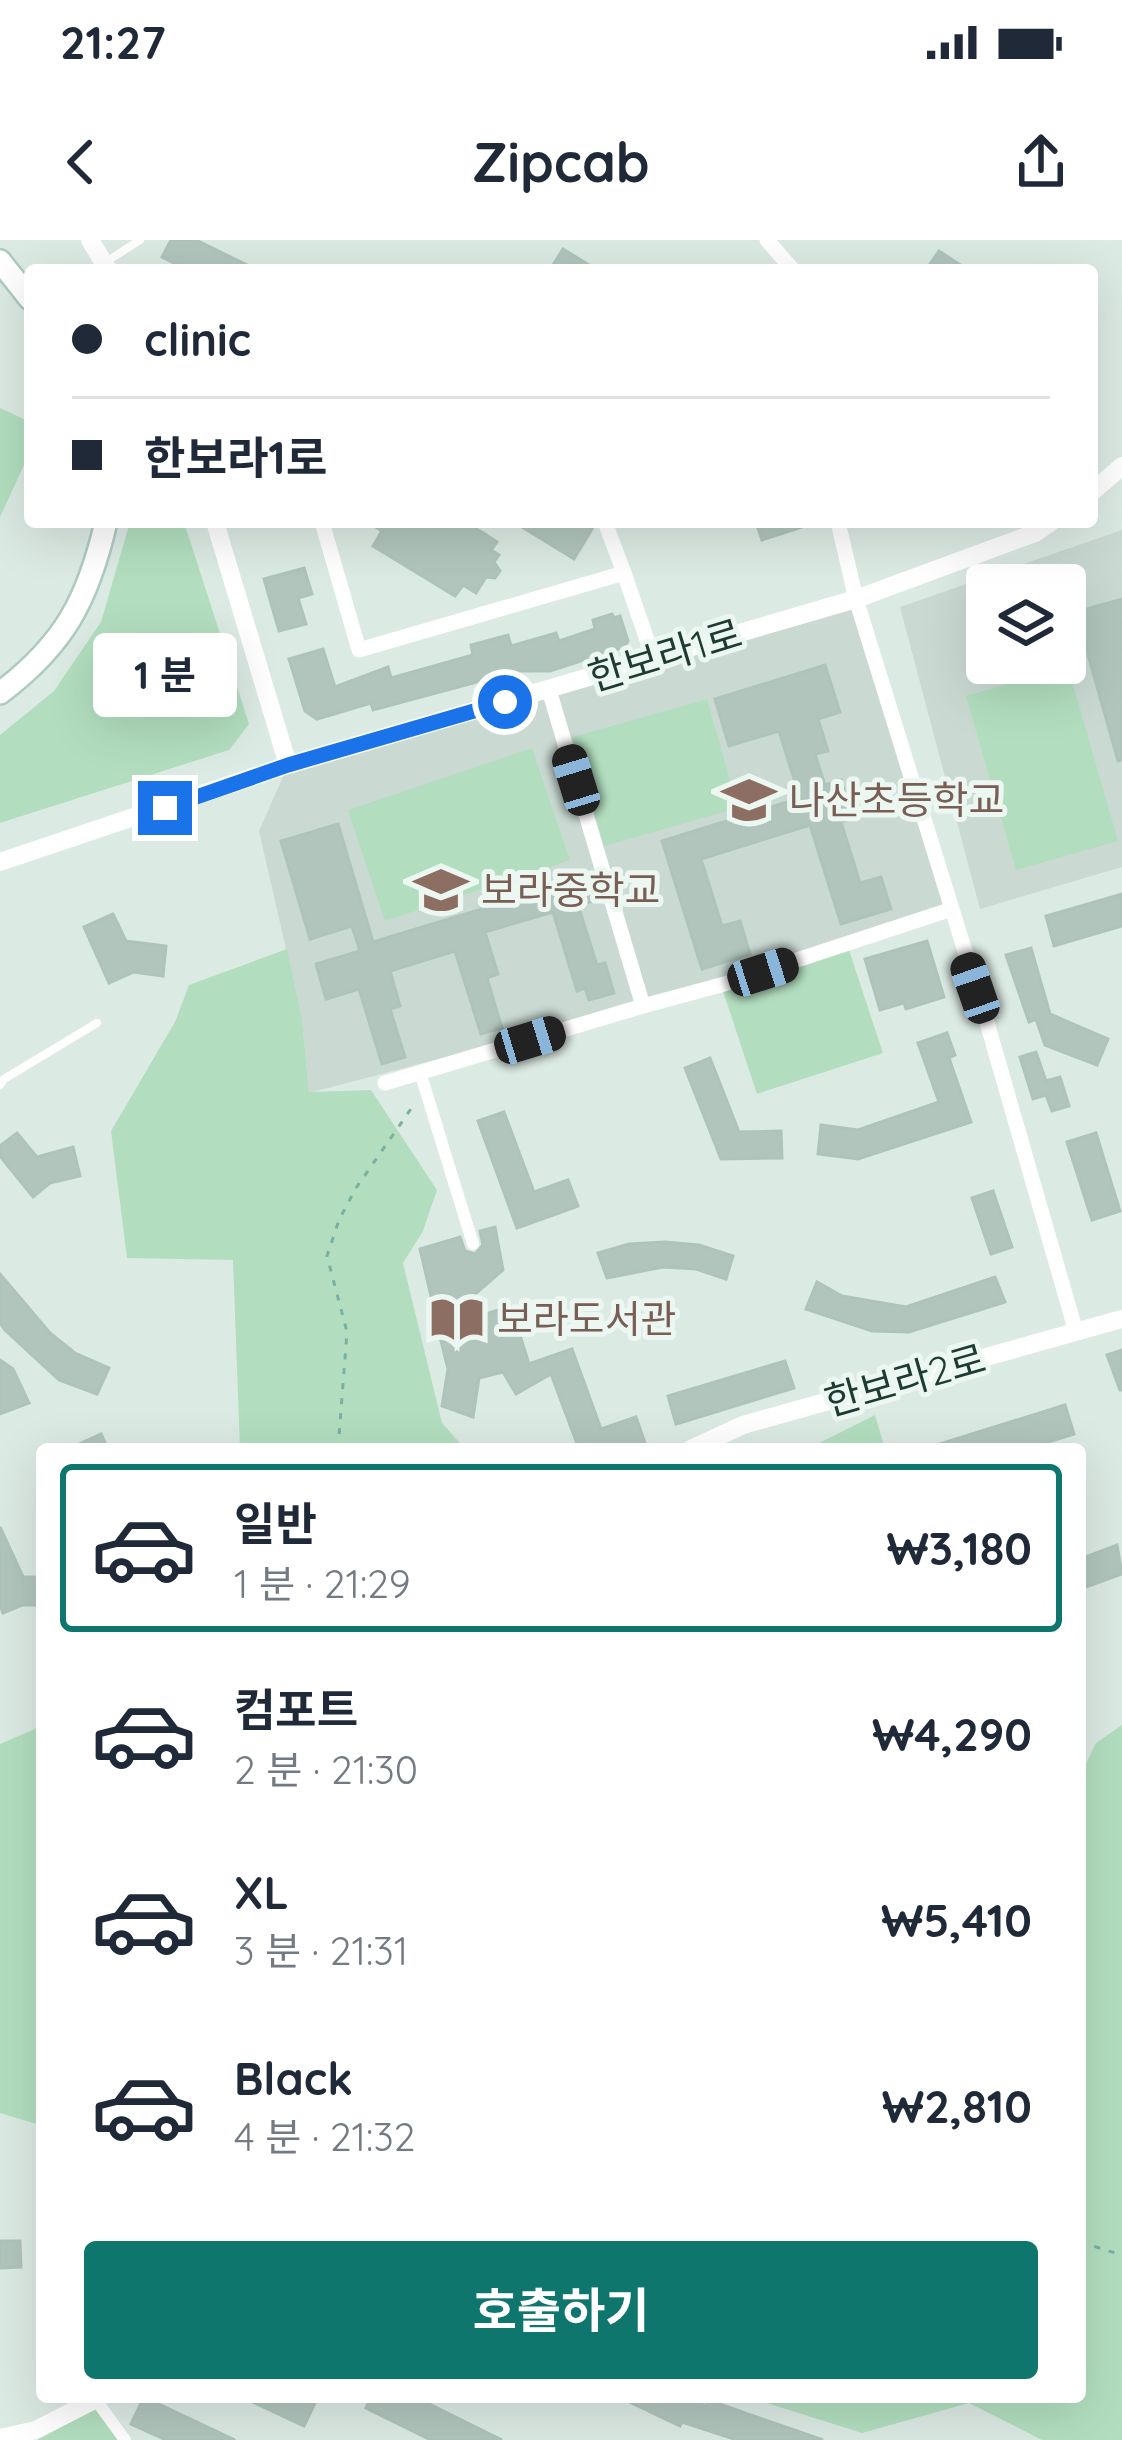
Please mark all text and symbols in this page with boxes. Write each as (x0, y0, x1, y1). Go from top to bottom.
text: 21:27 (60, 14, 166, 70)
text: Zipcab (472, 128, 650, 196)
icon: back (48, 129, 114, 195)
icon: share (1008, 129, 1074, 195)
text: clinic (144, 311, 251, 367)
text: 한보라1로 (144, 429, 327, 485)
map controls (966, 564, 1086, 684)
button: layers (966, 564, 1086, 684)
street label: 한보라1로 (582, 608, 748, 701)
callout: 1 분 (93, 634, 237, 718)
text: 1 분 (134, 650, 196, 699)
route start (478, 675, 532, 729)
car (548, 740, 604, 820)
school or university icon: 나산초등학교 (720, 771, 778, 829)
place label: 나산초등학교 (789, 775, 1004, 824)
route end (138, 781, 192, 835)
school or university icon: 보라중학교 (412, 861, 470, 919)
place label: 보라중학교 (481, 865, 660, 914)
car (723, 944, 803, 1000)
car (946, 948, 1004, 1028)
car (490, 1012, 570, 1068)
library icon: 보라도서관 (428, 1290, 486, 1348)
place label: 보라도서관 (497, 1294, 676, 1343)
street label: 한보라2로 (819, 1333, 991, 1426)
icon: car (90, 1494, 198, 1602)
text: 일반 (234, 1495, 317, 1551)
text: ₩3,180 (886, 1520, 1032, 1576)
text: 1 분 · 21:29 (234, 1559, 411, 1608)
icon: car (90, 1680, 198, 1788)
text: 컴포트 (234, 1681, 358, 1737)
text: ₩4,290 (872, 1706, 1032, 1762)
text: 2 분 · 21:30 (234, 1745, 418, 1794)
text: XL (234, 1864, 289, 1920)
icon: car (90, 1866, 198, 1974)
text: ₩5,410 (881, 1892, 1032, 1948)
text: 3 분 · 21:31 (234, 1926, 408, 1975)
text: Black (234, 2050, 353, 2106)
icon: car (90, 2052, 198, 2160)
text: ₩2,810 (882, 2078, 1032, 2134)
text: 4 분 · 21:32 (234, 2112, 415, 2161)
button: 호출하기 (84, 2241, 1038, 2379)

